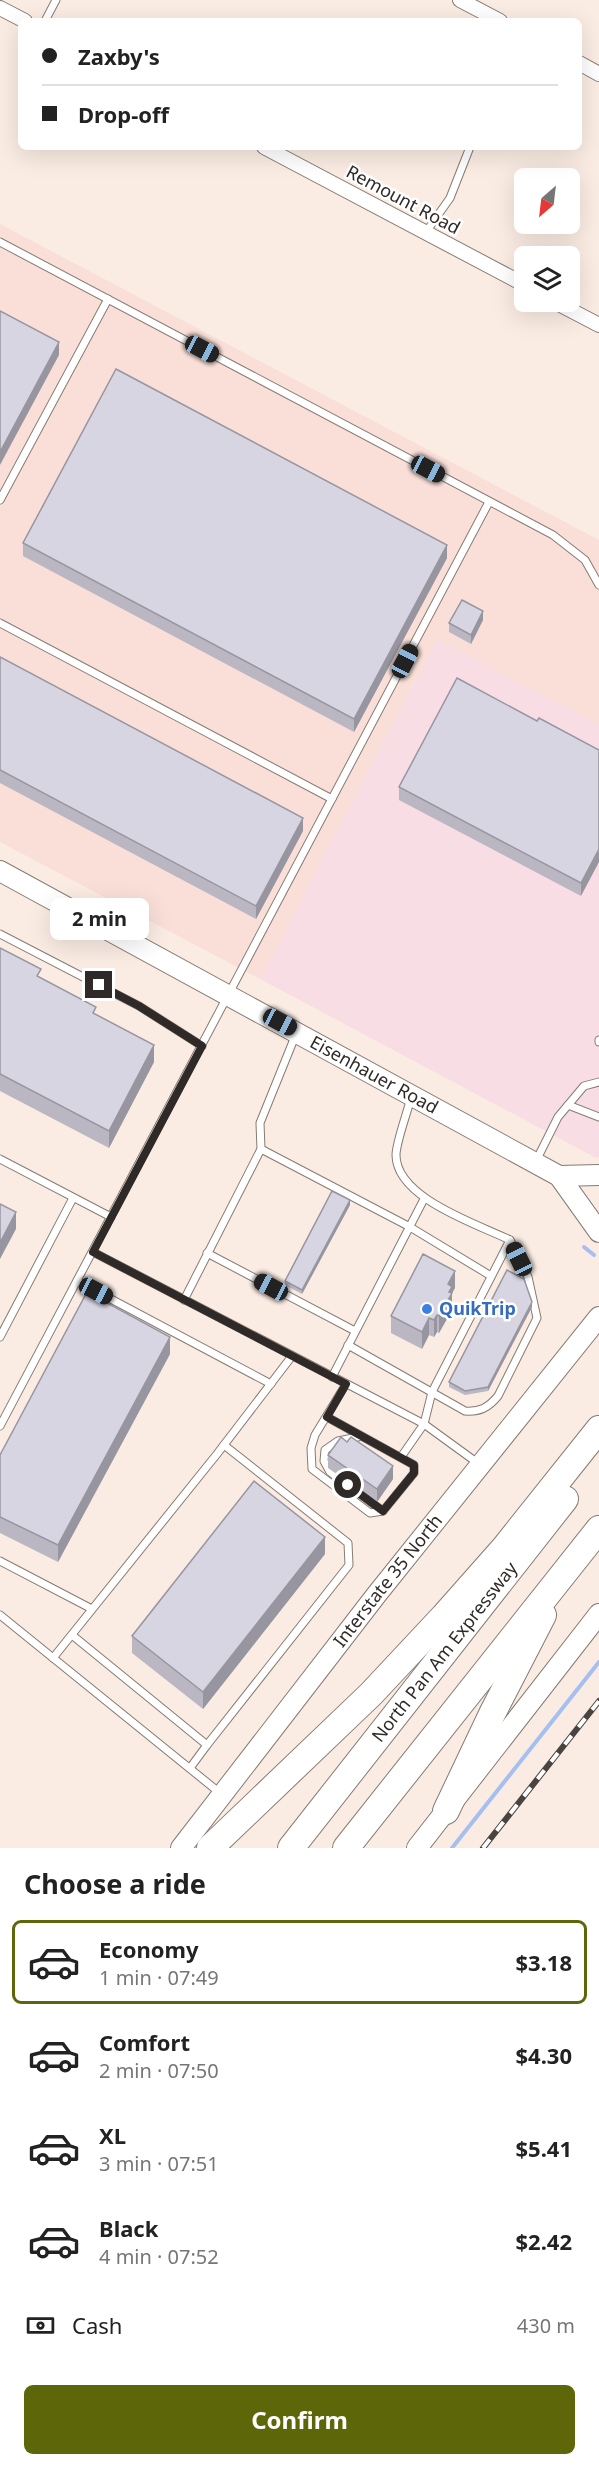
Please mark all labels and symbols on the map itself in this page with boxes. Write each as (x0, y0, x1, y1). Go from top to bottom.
street label: Remount Road (342, 159, 465, 239)
north arrow (514, 168, 580, 234)
car (182, 333, 222, 365)
car (408, 453, 448, 485)
car (389, 641, 421, 681)
callout: 2 min (50, 898, 148, 940)
route end (85, 971, 112, 998)
car (260, 1006, 300, 1038)
street label: Eisenhauer Road (306, 1030, 443, 1119)
car (503, 1239, 535, 1279)
car (251, 1271, 291, 1303)
car (76, 1275, 116, 1307)
place label: QuikTrip (439, 1296, 516, 1320)
marker: QuikTrip (420, 1302, 434, 1316)
route start (334, 1471, 361, 1498)
street label: Interstate 35 North (327, 1509, 447, 1652)
street label: North Pan Am Expressway (366, 1556, 523, 1747)

